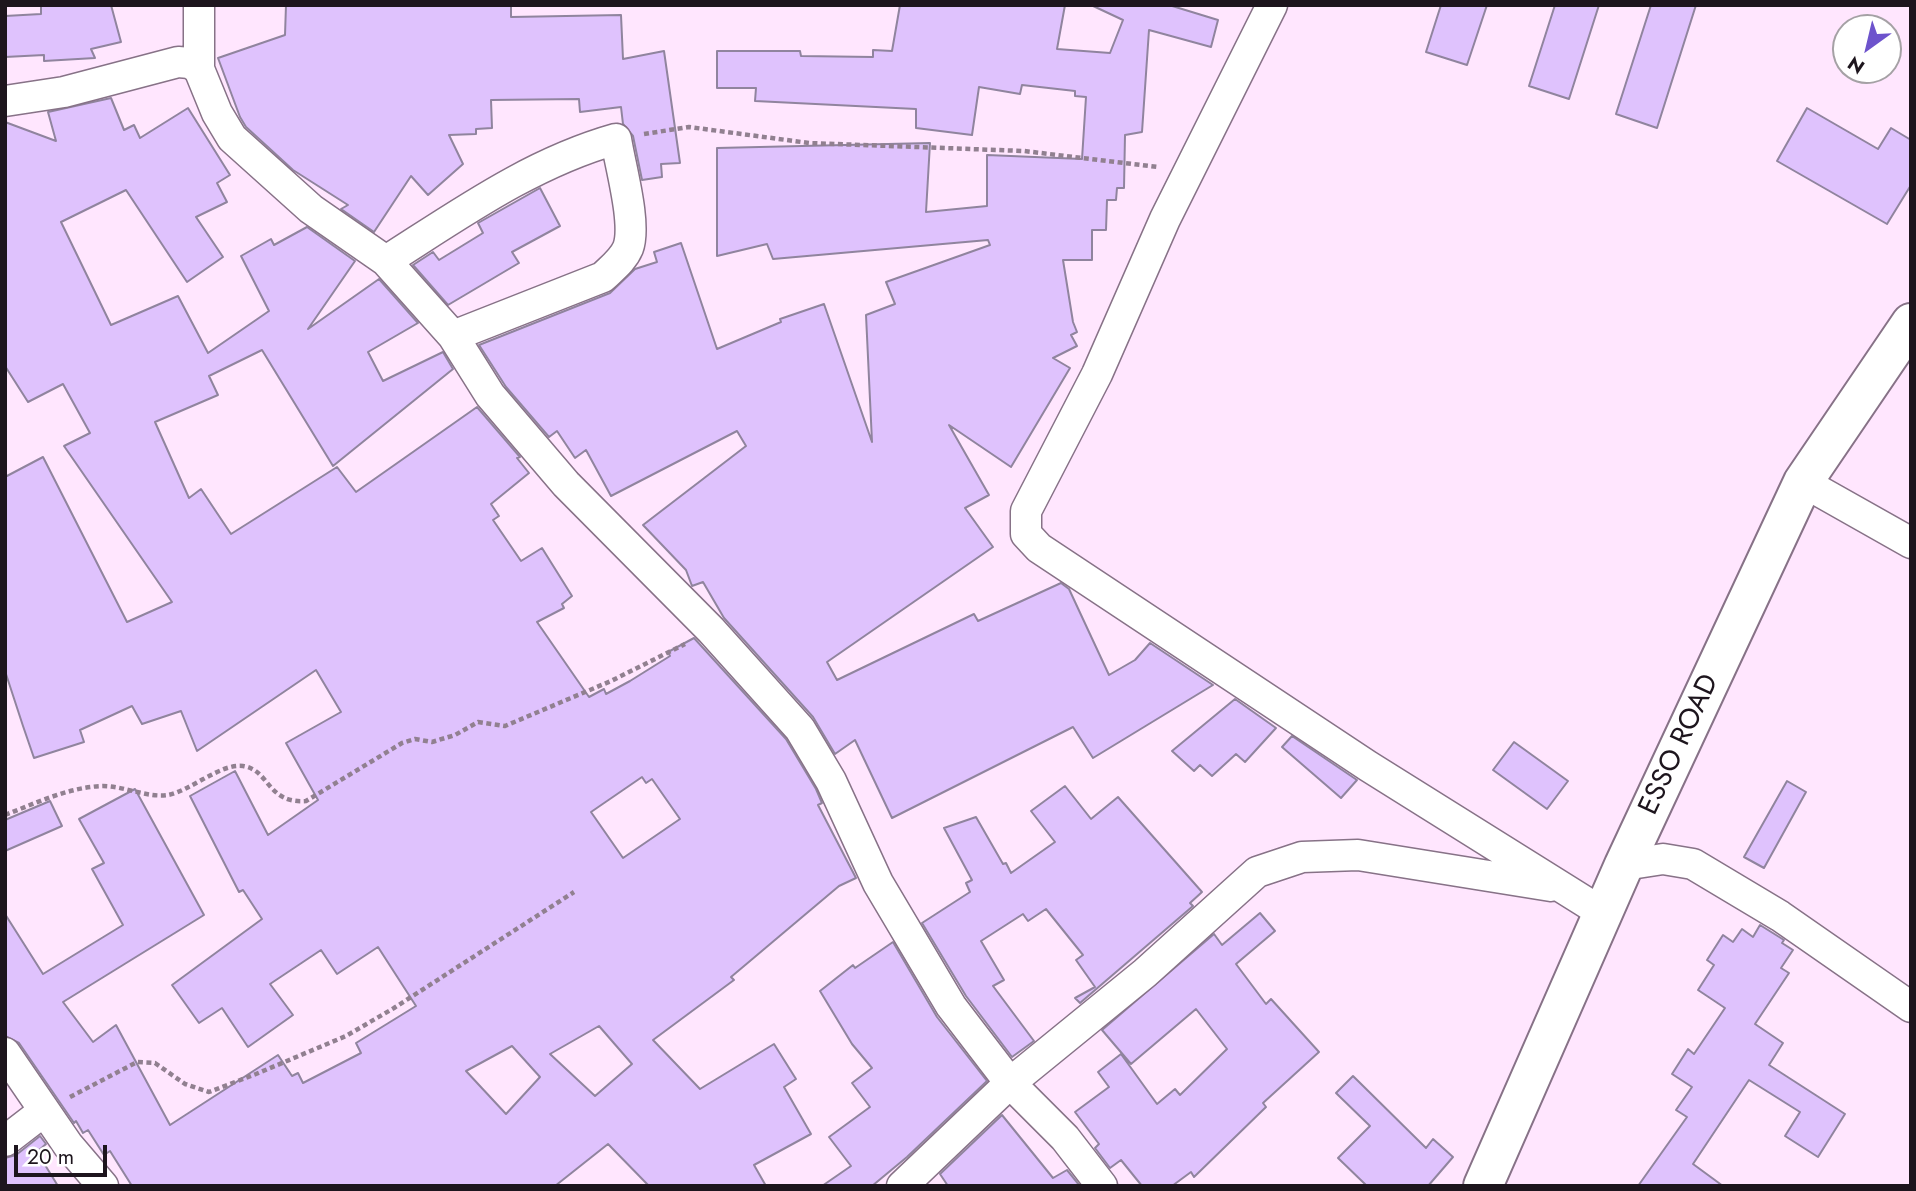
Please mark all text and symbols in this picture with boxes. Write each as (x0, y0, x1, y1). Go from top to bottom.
north arrow (1832, 14, 1902, 84)
text: N (1842, 50, 1870, 81)
street label: ESSO ROAD (1633, 669, 1727, 821)
scale bar (18, 1132, 110, 1176)
text: 20 m (27, 1142, 74, 1172)

